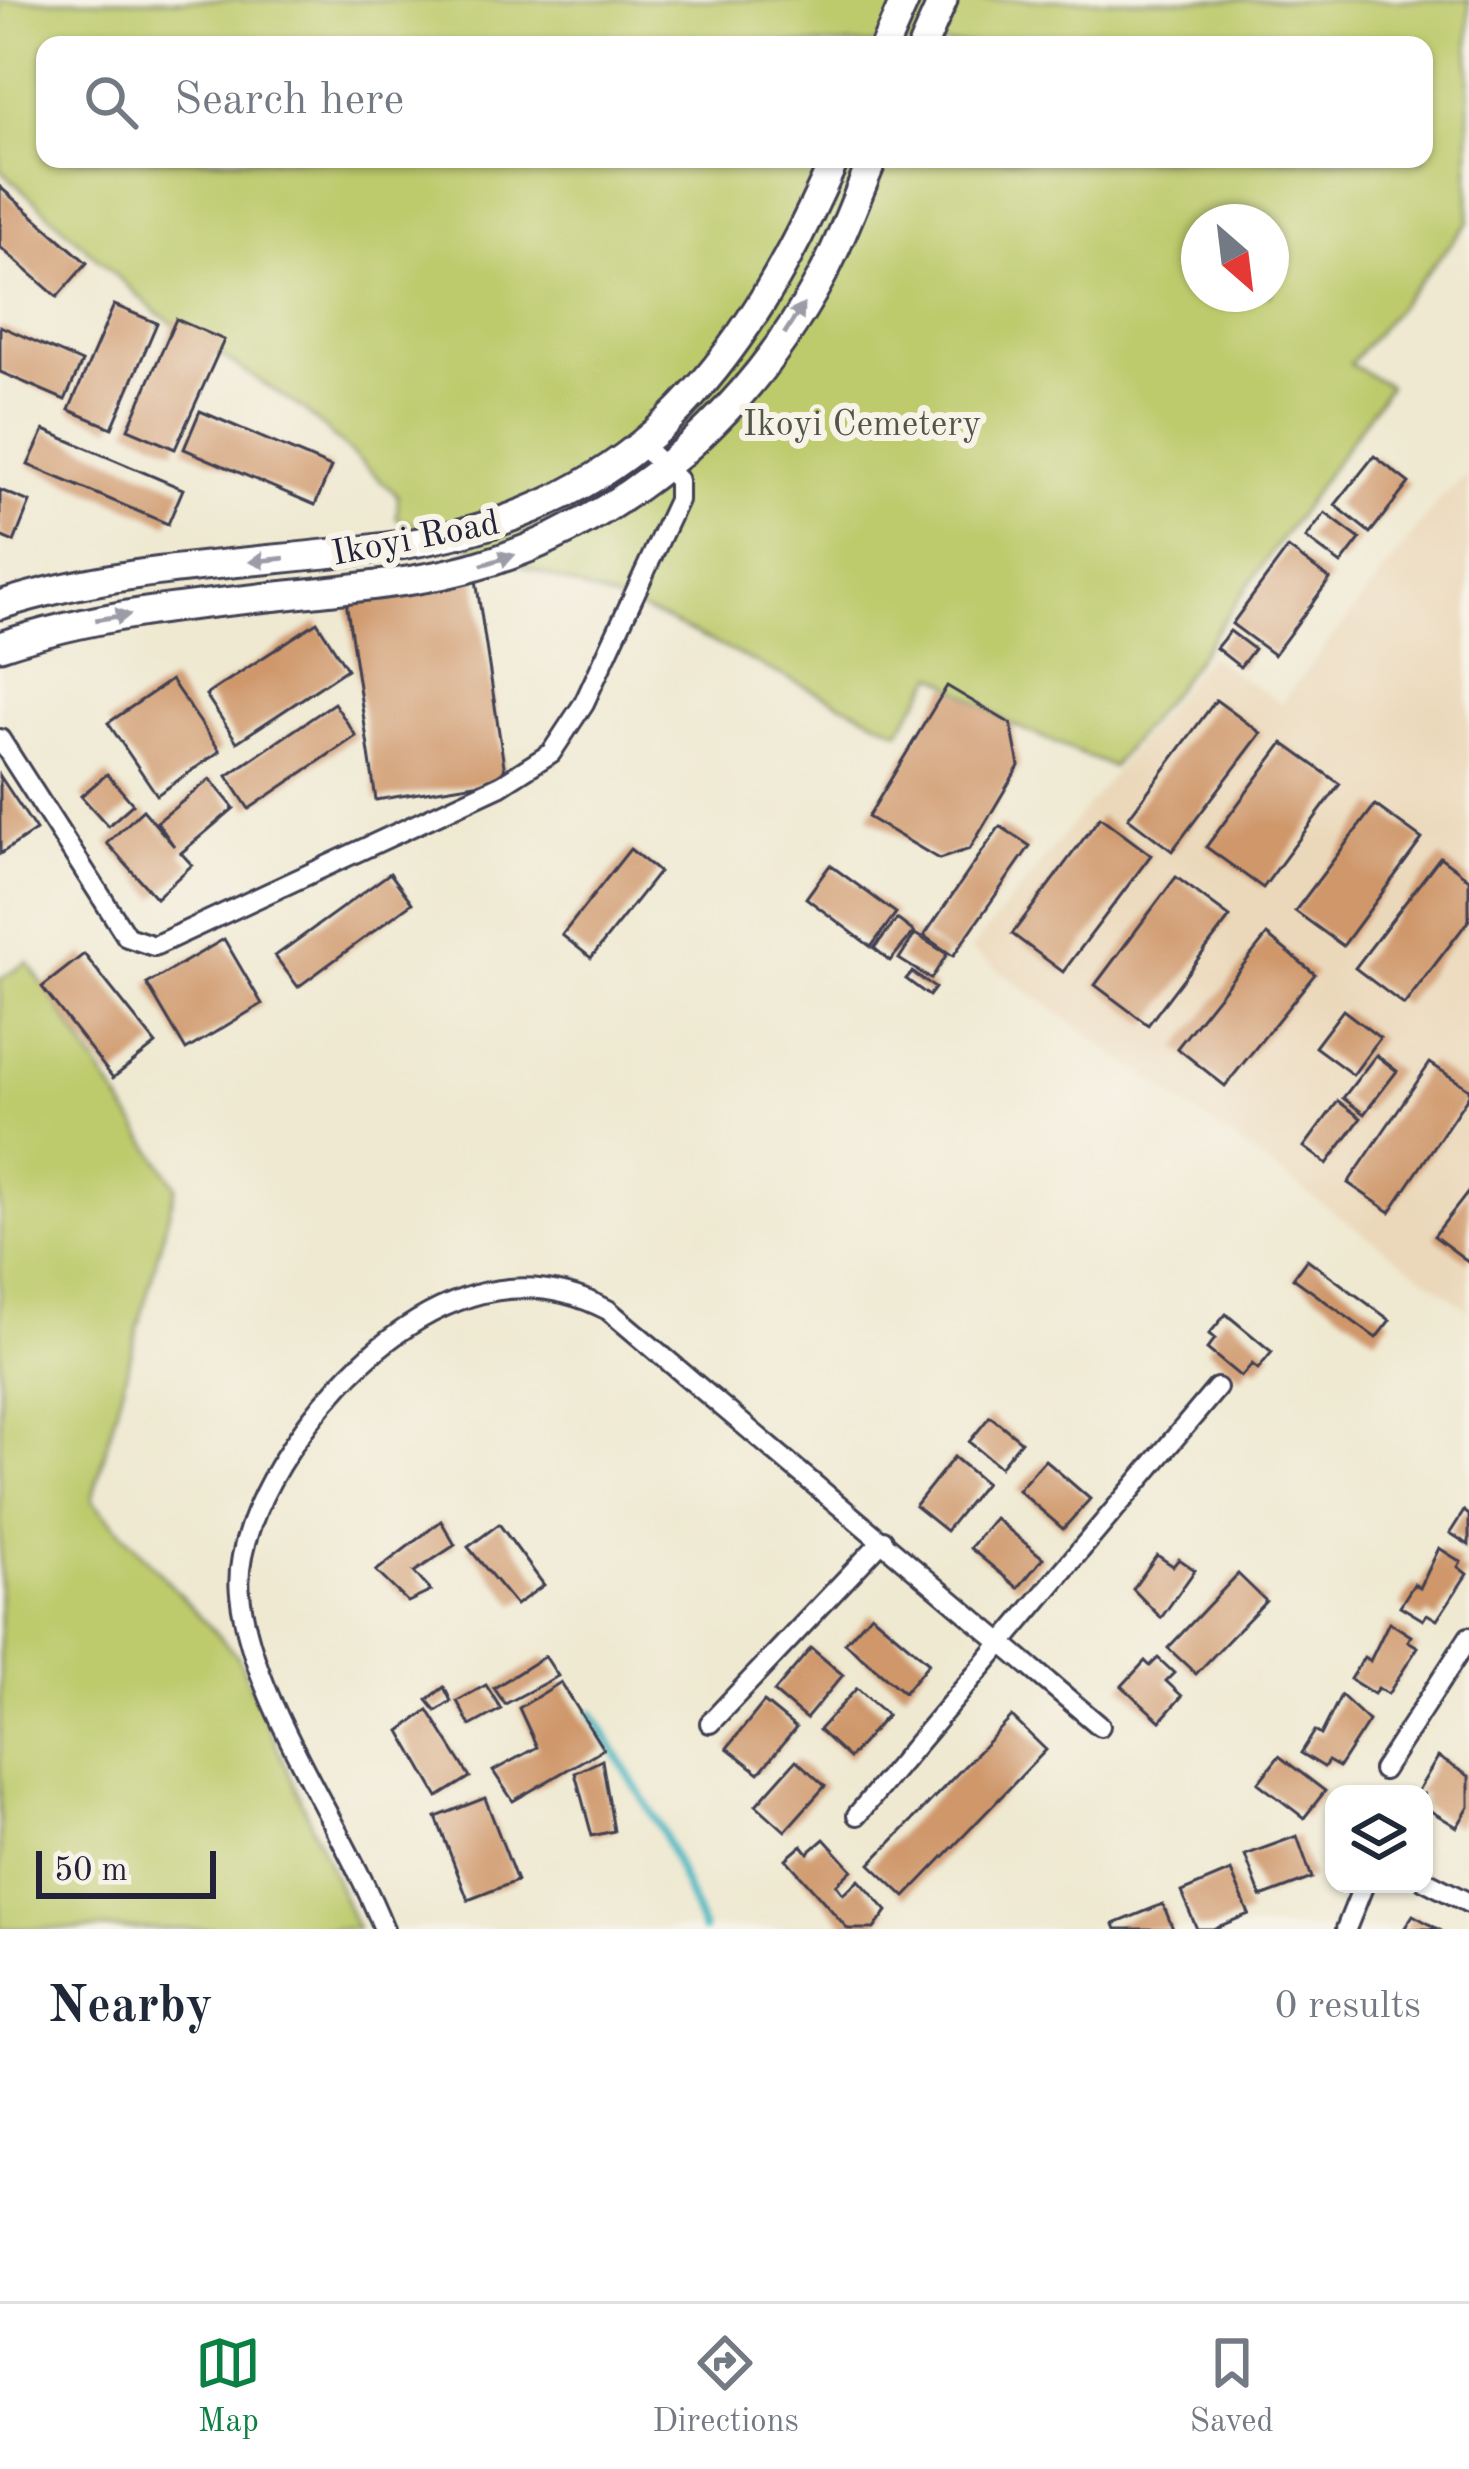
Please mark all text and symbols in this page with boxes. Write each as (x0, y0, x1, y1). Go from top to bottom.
search box (36, 36, 1433, 168)
icon: search (78, 69, 144, 135)
text: Search here (174, 79, 404, 124)
north arrow (1181, 204, 1289, 312)
one-way arrow (783, 302, 805, 335)
park label: Ikoyi Cemetery (743, 408, 981, 444)
street label: Ikoyi Road (329, 506, 503, 574)
one-way arrow (480, 550, 517, 568)
one-way arrow (248, 551, 286, 570)
one-way arrow (95, 607, 132, 626)
map controls (1325, 1785, 1433, 1893)
button: layers (1325, 1785, 1433, 1893)
scale bar (36, 1845, 216, 1898)
text: 50 m (54, 1855, 128, 1888)
text: Nearby (48, 1982, 213, 2033)
text: 0 results (1275, 1987, 1421, 2026)
tab: Map (195, 2330, 261, 2443)
tab: Directions (652, 2330, 799, 2443)
tab: Saved (1190, 2330, 1274, 2443)

